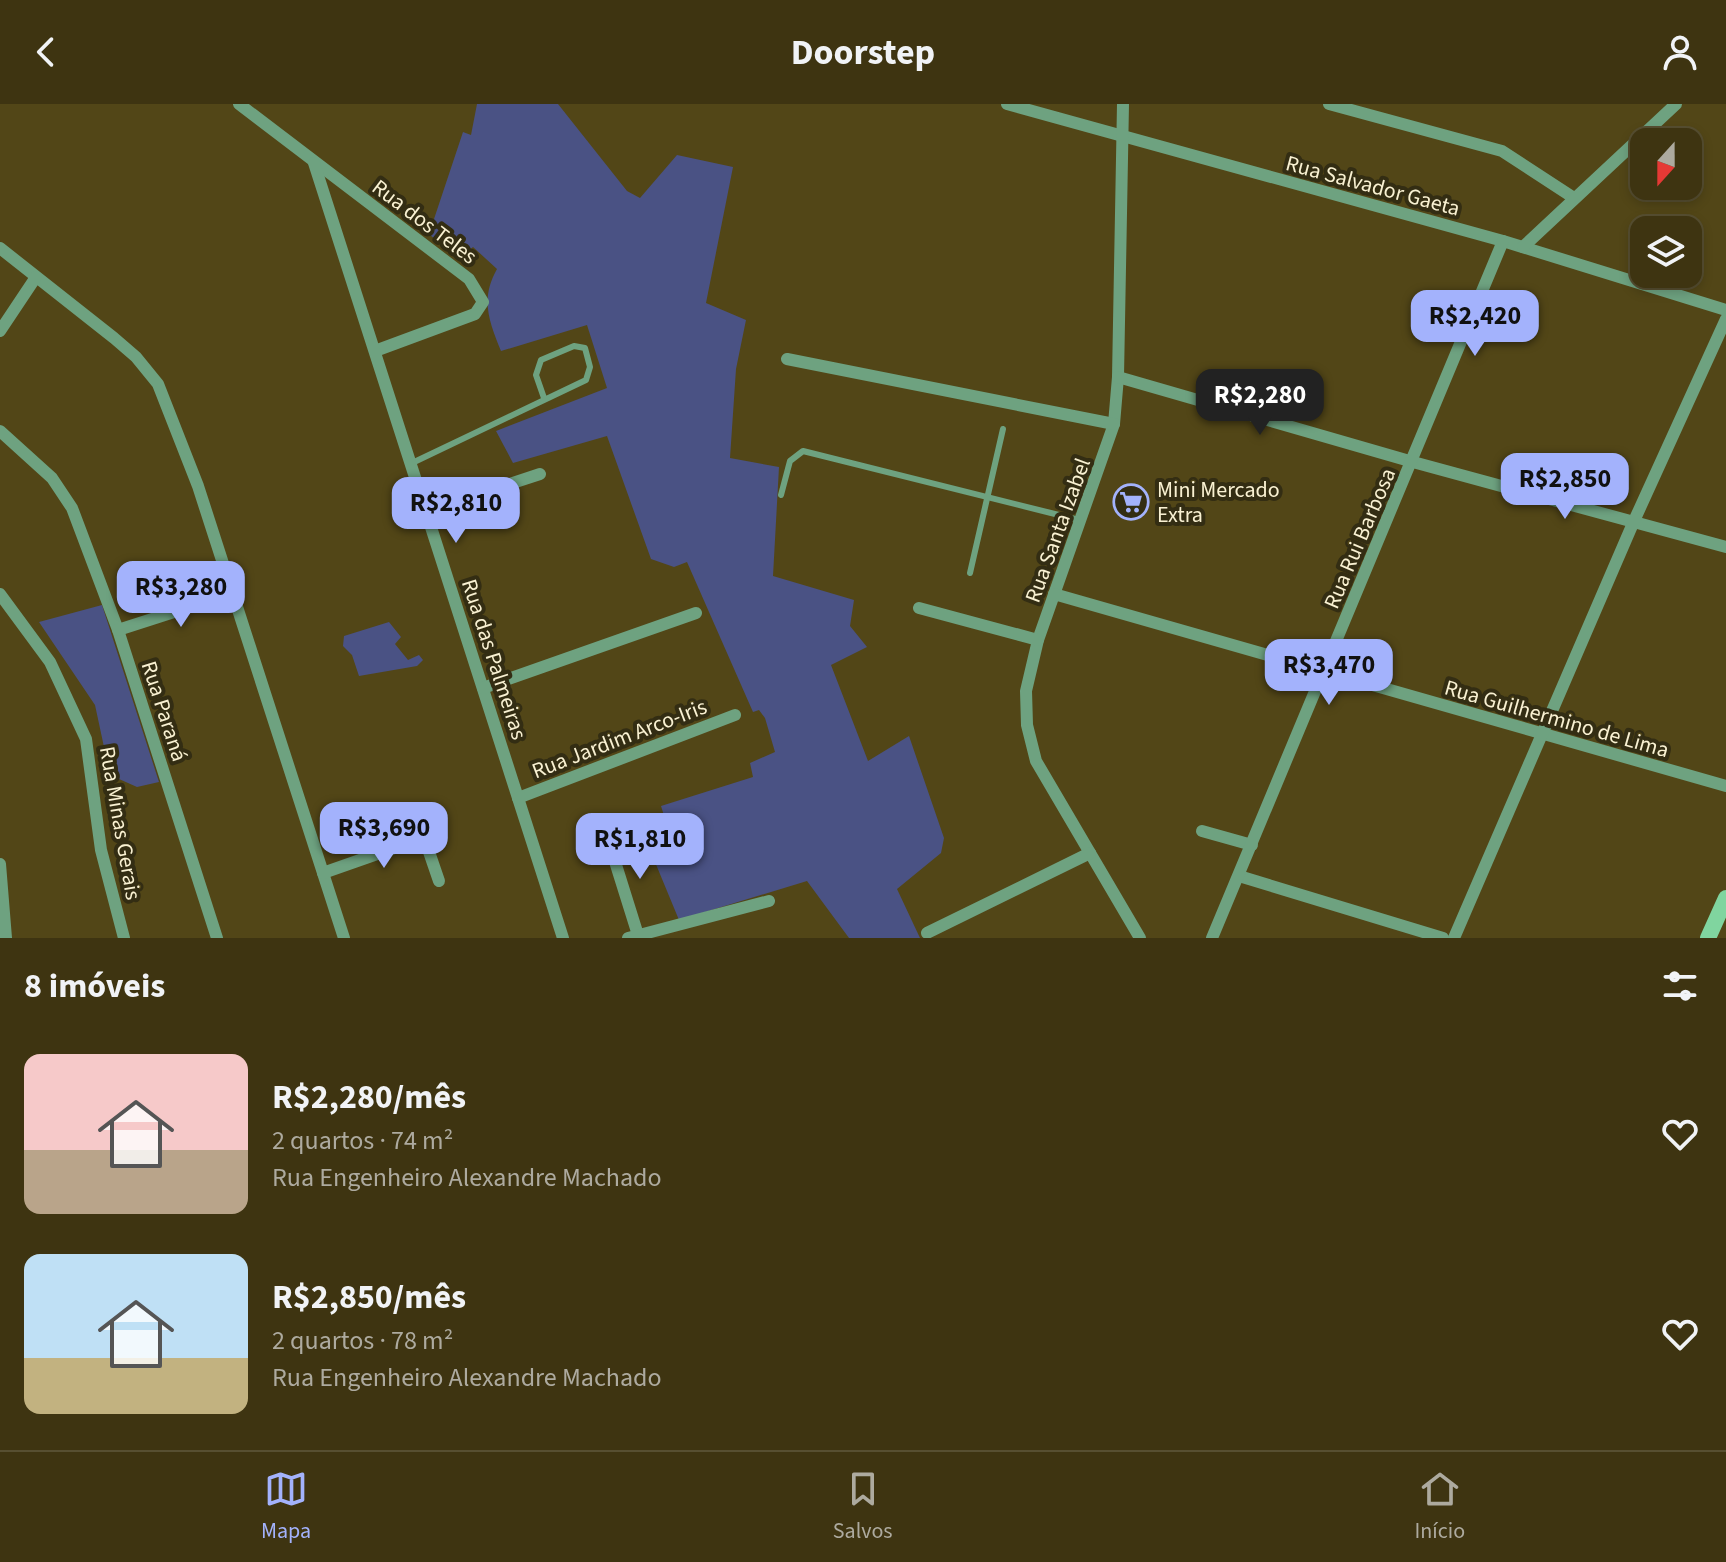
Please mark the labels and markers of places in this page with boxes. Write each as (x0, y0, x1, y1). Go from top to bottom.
pin: R$2,420 (1401, 290, 1549, 358)
pin: R$2,280 (1186, 369, 1334, 437)
pin: R$2,850 (1491, 453, 1639, 521)
place label: Mini Mercado Extra (1157, 474, 1280, 531)
pin: R$2,810 (382, 477, 530, 545)
supermarket icon: Mini Mercado Extra (1112, 483, 1150, 521)
pin: R$3,280 (107, 561, 255, 629)
pin: R$3,470 (1255, 639, 1403, 707)
pin: R$3,690 (310, 802, 458, 870)
pin: R$1,810 (566, 813, 714, 881)

